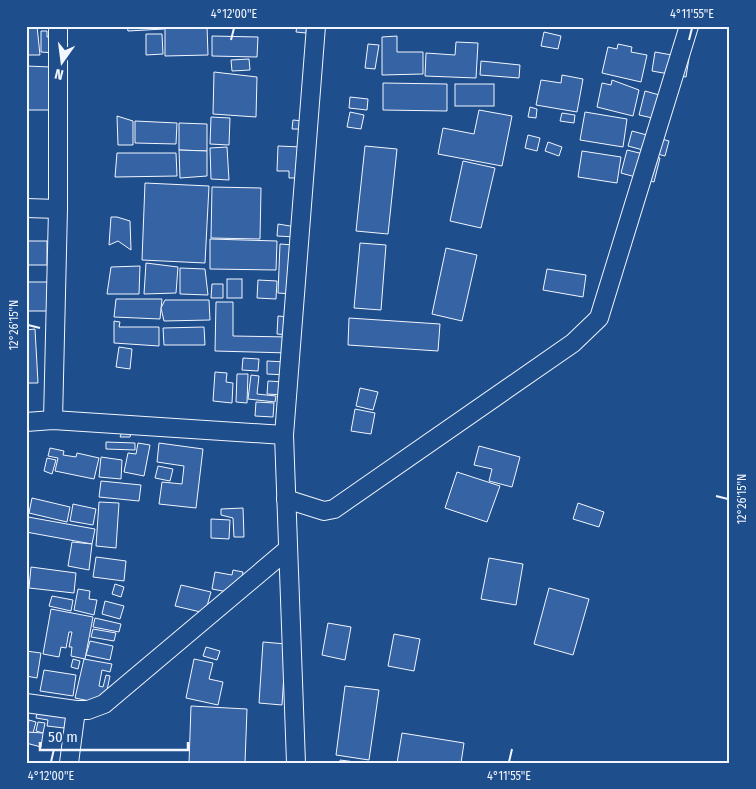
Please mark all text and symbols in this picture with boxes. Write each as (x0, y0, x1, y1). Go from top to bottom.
text: 4°12'00"E (211, 7, 257, 21)
text: 4°11'55"E (670, 7, 714, 21)
north arrow (38, 38, 88, 88)
text: N (53, 65, 65, 83)
text: 12°26'15"N (7, 300, 21, 350)
text: 12°26'15"N (735, 474, 749, 524)
scale bar (40, 719, 188, 751)
text: 50 m (48, 728, 78, 746)
text: 4°12'00"E (28, 769, 74, 783)
text: 4°11'55"E (487, 769, 531, 783)

